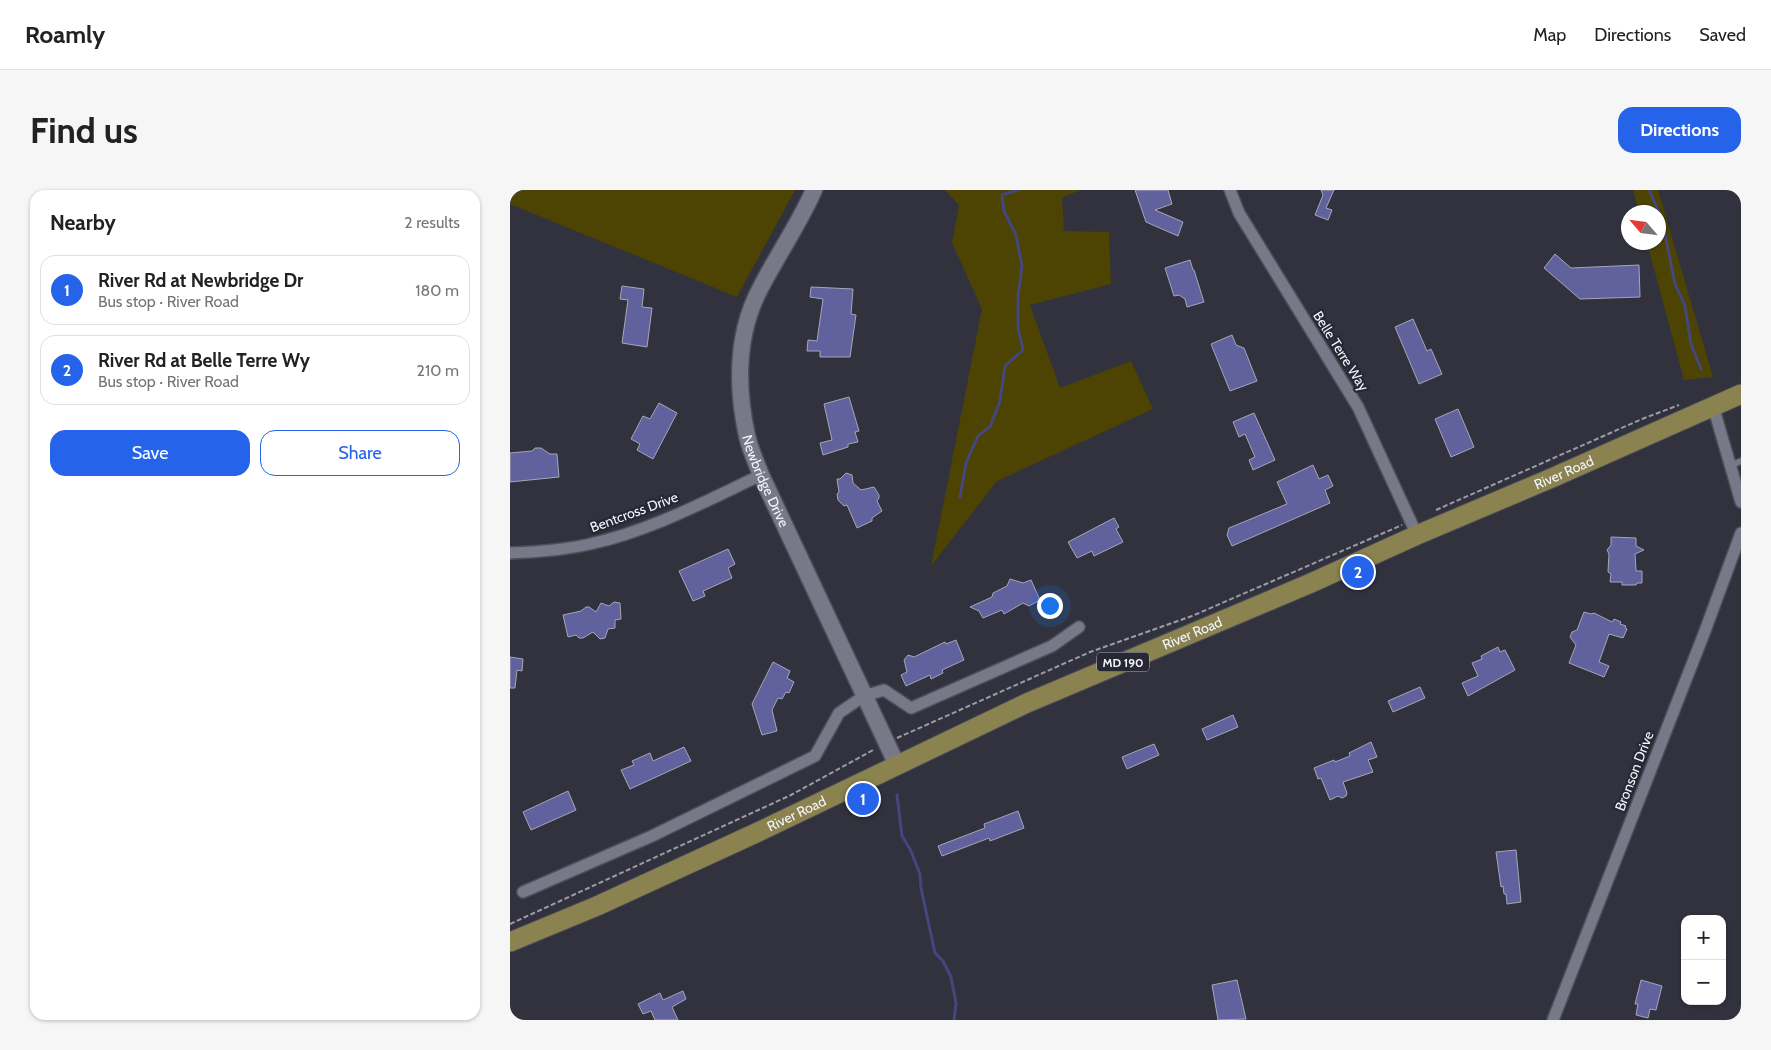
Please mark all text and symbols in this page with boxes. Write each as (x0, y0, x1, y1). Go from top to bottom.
text: Roamly (25, 20, 105, 49)
text: Map (1533, 24, 1566, 46)
text: Directions (1594, 24, 1671, 46)
text: Saved (1699, 24, 1746, 46)
button: Directions (1618, 107, 1741, 153)
text: Find us (30, 109, 138, 152)
north arrow (1621, 205, 1666, 250)
text: Nearby (50, 210, 116, 235)
text: 2 results (404, 213, 460, 232)
text: River Rd at Newbridge Dr (98, 269, 303, 292)
text: 1 (64, 281, 70, 300)
text: 180 m (415, 281, 459, 300)
text: Bus stop · River Road (98, 292, 239, 311)
street label: Belle Terre Way (1309, 308, 1373, 394)
text: River Rd at Belle Terre Wy (98, 349, 310, 372)
text: 2 (63, 361, 71, 380)
text: 210 m (417, 361, 459, 380)
text: Bus stop · River Road (98, 372, 239, 391)
button: Save (50, 430, 250, 476)
button: Share (260, 430, 460, 476)
street label: Newbridge Drive (738, 433, 793, 530)
street label: River Road (1531, 452, 1597, 493)
street label: Bentcross Drive (588, 488, 680, 536)
pin: 2 (1342, 553, 1374, 591)
your location (1037, 593, 1063, 619)
street label: River Road (1160, 613, 1225, 654)
road number: MD 190 (1097, 652, 1149, 672)
street label: Bronson Drive (1611, 729, 1657, 813)
pin: 1 (847, 780, 879, 818)
street label: River Road (764, 792, 829, 835)
map controls (1681, 915, 1726, 1005)
button: + (1681, 915, 1726, 960)
button: − (1681, 960, 1726, 1005)

